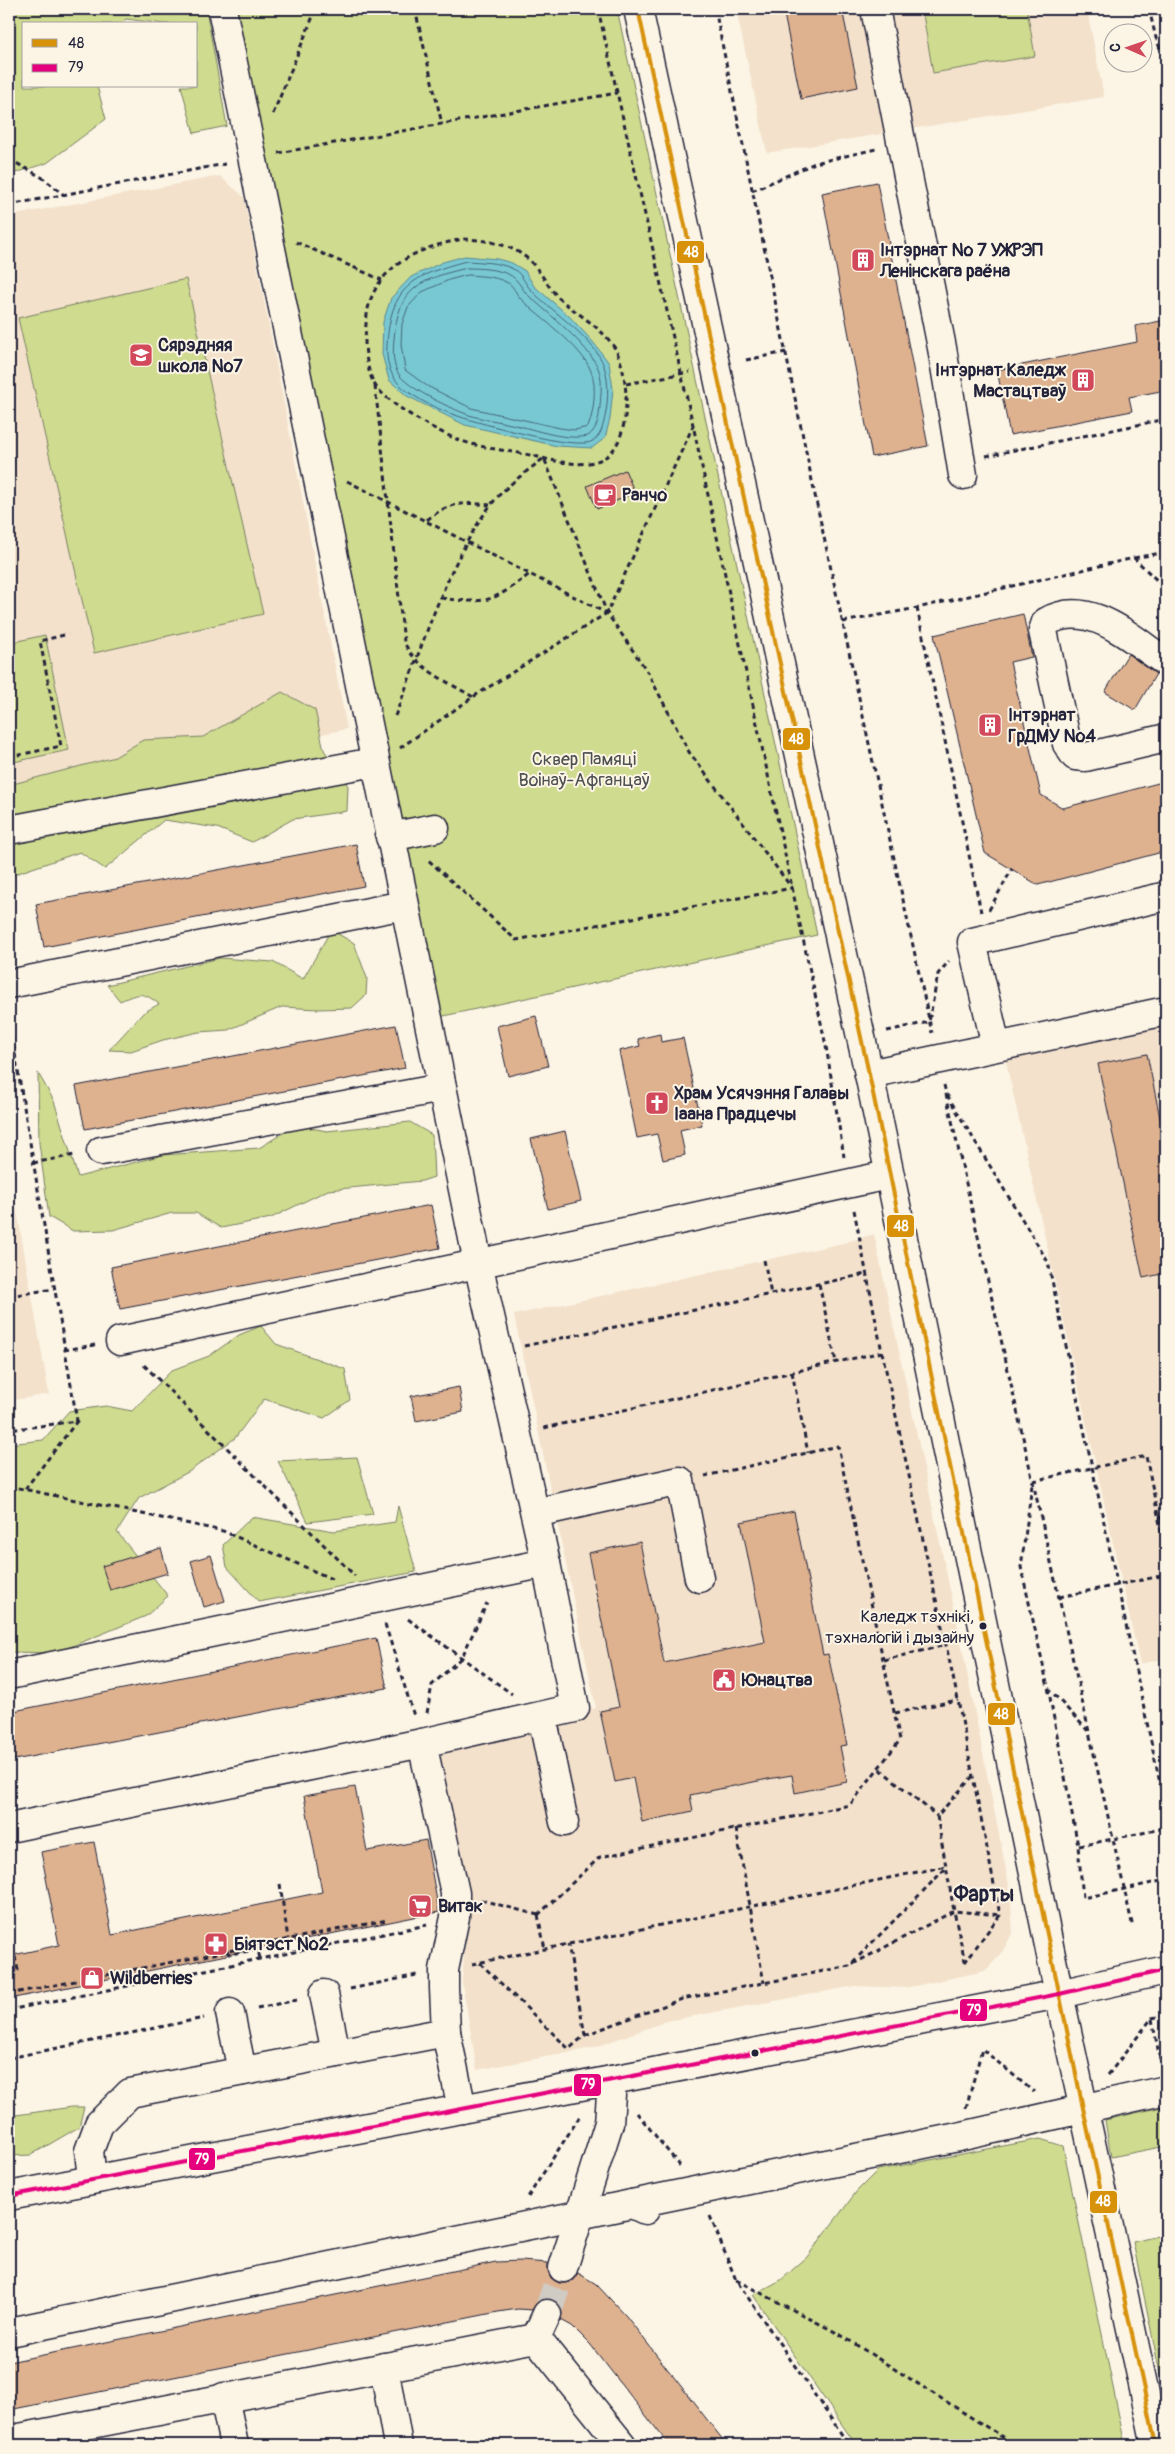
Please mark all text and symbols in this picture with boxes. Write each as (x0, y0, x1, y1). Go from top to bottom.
legend (22, 22, 198, 88)
north arrow (1102, 22, 1152, 72)
text: 48 (68, 34, 85, 53)
text: С (1107, 43, 1124, 52)
text: 79 (68, 58, 84, 77)
place label: Інтэрнат № 7 УЖРЭП Ленінскага раёна (879, 239, 1043, 283)
line badge: 48 (676, 240, 705, 264)
text: 48 (683, 244, 699, 261)
building icon: Інтэрнат № 7 УЖРЭП Ленінскага раёна (850, 247, 876, 273)
place label: Сярэдняя школа №7 (158, 334, 243, 378)
school or university icon: Сярэдняя школа №7 (128, 342, 154, 368)
place label: Інтэрнат Каледж Мастацтваў (935, 359, 1066, 403)
building icon: Інтэрнат Каледж Мастацтваў (1070, 367, 1096, 393)
cafe icon: Ранчо (592, 482, 618, 508)
place label: Ранчо (622, 484, 667, 507)
place label: Інтэрнат ГрДМУ №4 (1008, 704, 1096, 748)
building icon: Інтэрнат ГрДМУ №4 (977, 712, 1003, 738)
line badge: 48 (782, 727, 811, 751)
text: 48 (788, 731, 804, 748)
park label: Сквер Памяці Воінаў-Афганцаў (518, 748, 650, 792)
place label: Храм Усячэння Галавы Іаана Прадцечы (674, 1082, 849, 1126)
church icon: Храм Усячэння Галавы Іаана Прадцечы (644, 1090, 670, 1116)
line badge: 48 (886, 1214, 915, 1238)
text: 48 (893, 1218, 909, 1235)
place label: Каледж тэхнікі, тэхналогій і дызайну (825, 1606, 974, 1648)
marker: Каледж тэхнікі, тэхналогій і дызайну (978, 1621, 988, 1631)
public building icon: Юнацтва (711, 1667, 737, 1693)
place label: Юнацтва (741, 1669, 813, 1692)
line badge: 48 (987, 1702, 1016, 1726)
text: 48 (993, 1706, 1009, 1723)
district label: Фарты (953, 1880, 1014, 1908)
supermarket icon: Витак (407, 1893, 433, 1919)
place label: Витак (438, 1895, 483, 1918)
pharmacy icon: Біятэст №2 (203, 1931, 229, 1957)
place label: Біятэст №2 (234, 1933, 329, 1956)
shop icon: Wildberries (79, 1965, 105, 1991)
place label: Wildberries (110, 1967, 193, 1990)
line badge: 79 (959, 1998, 988, 2022)
text: 79 (967, 2002, 981, 2019)
unlabelled marker (750, 2048, 760, 2058)
line badge: 79 (573, 2073, 602, 2097)
text: 79 (581, 2076, 595, 2093)
line badge: 79 (188, 2147, 216, 2171)
text: 79 (195, 2151, 209, 2168)
line badge: 48 (1089, 2190, 1118, 2214)
text: 48 (1095, 2193, 1111, 2210)

